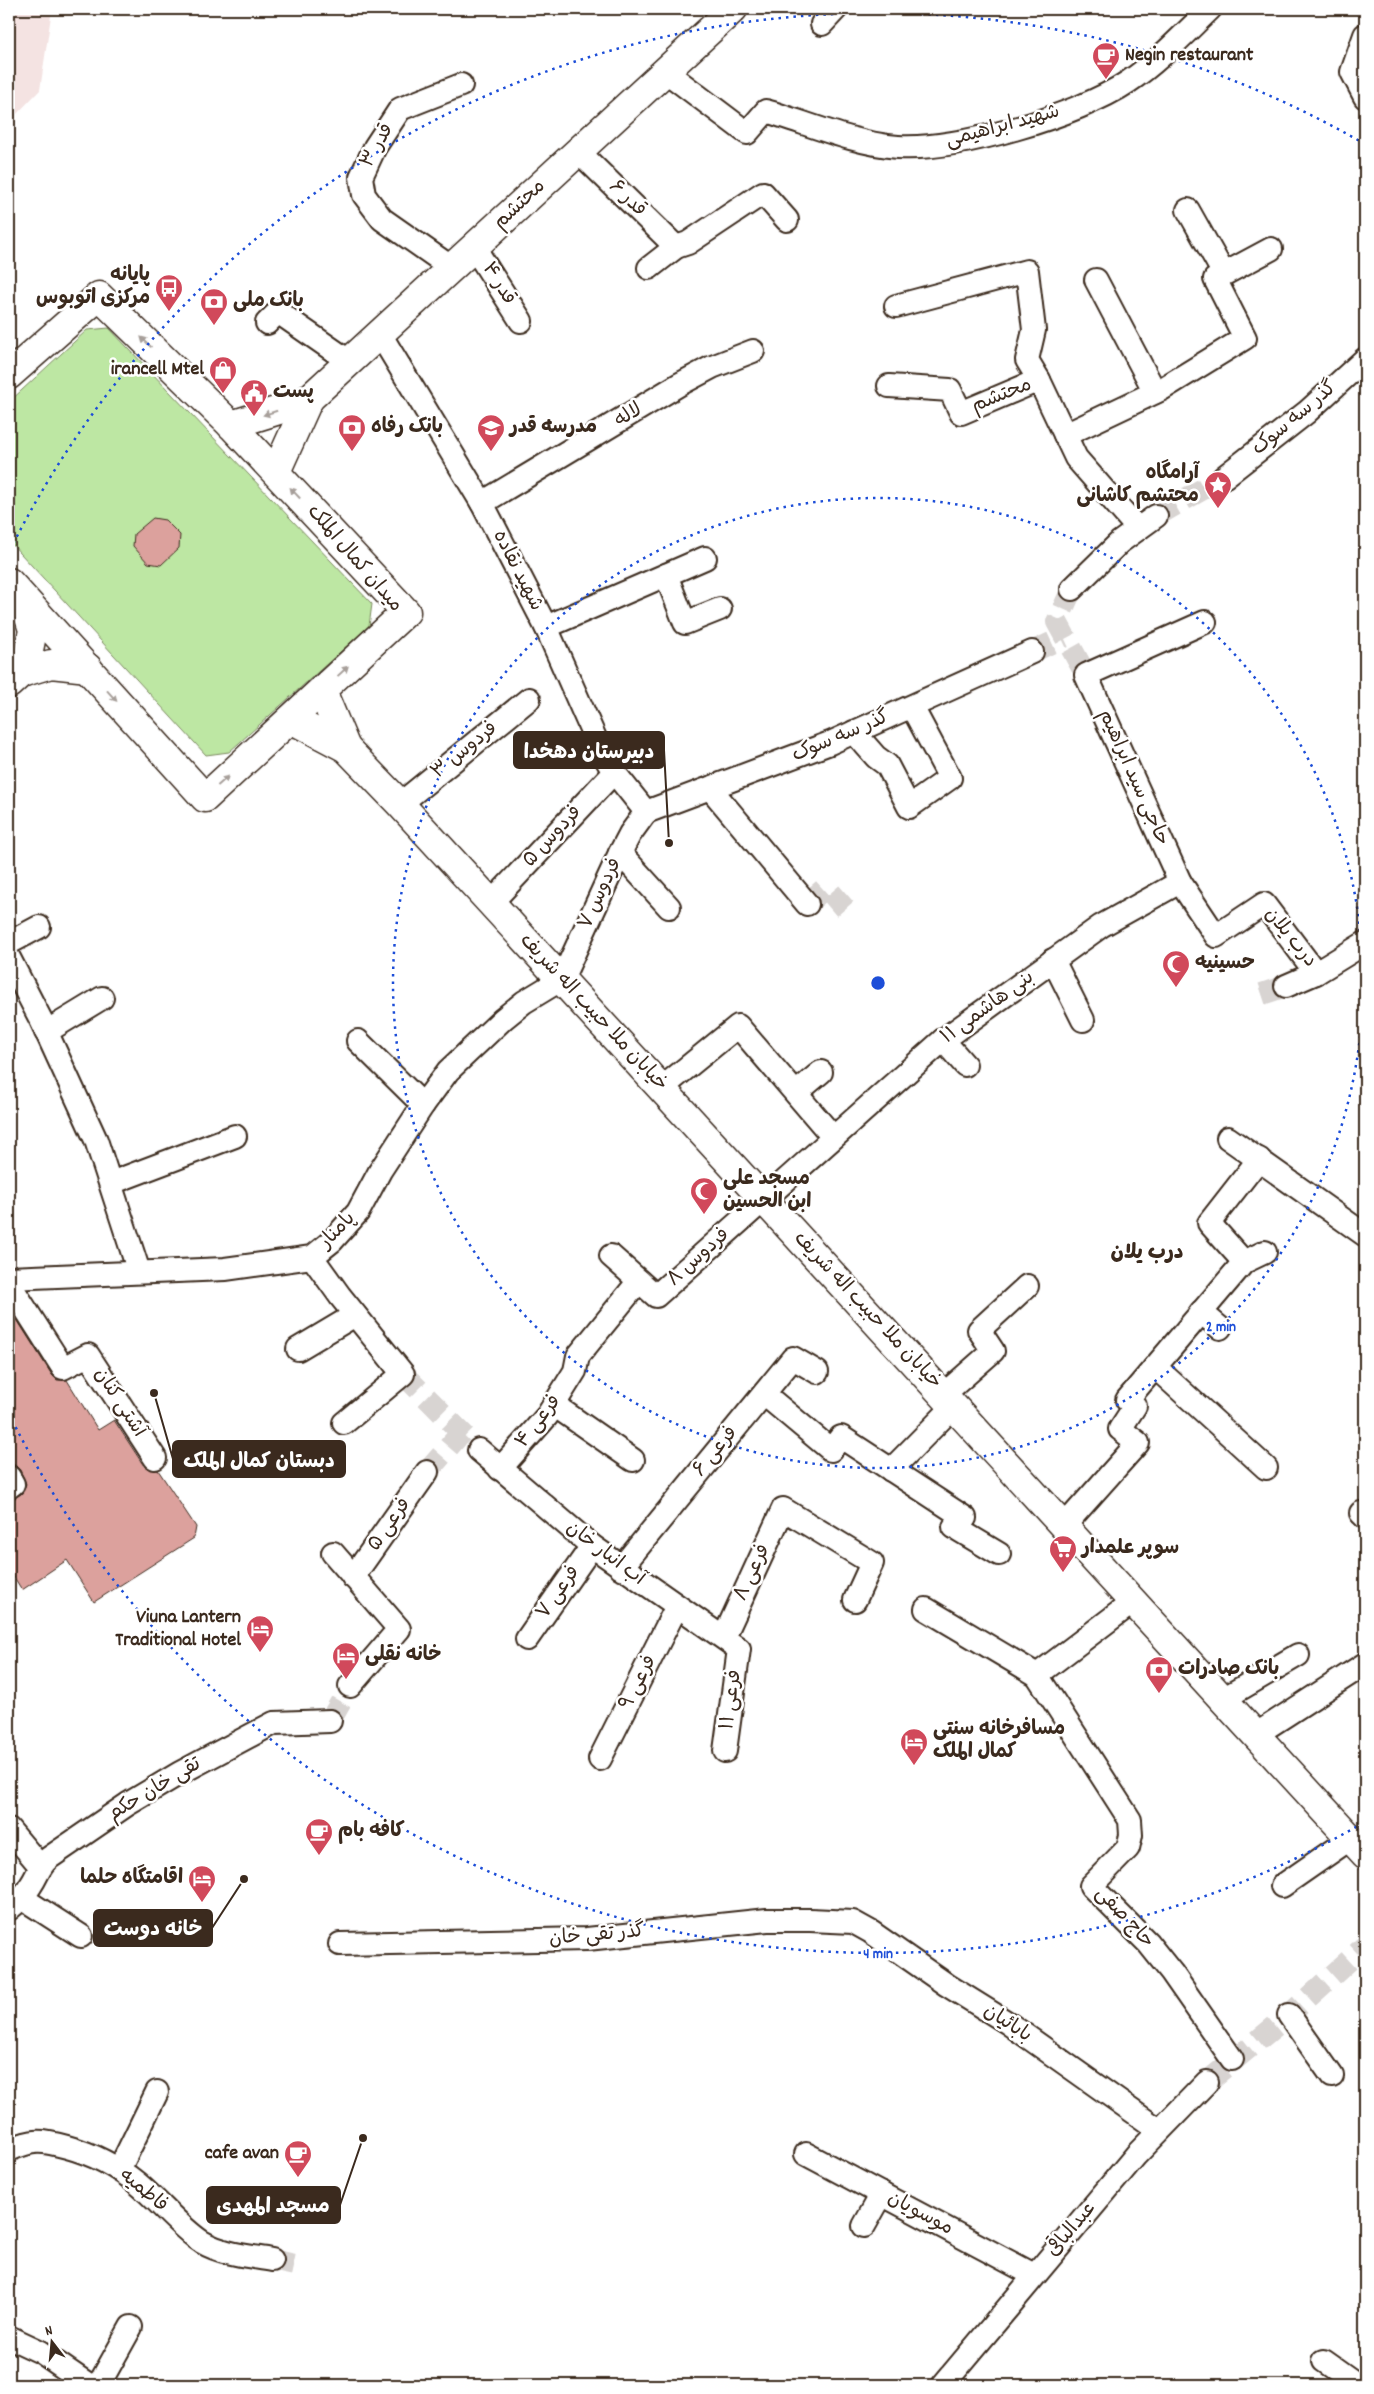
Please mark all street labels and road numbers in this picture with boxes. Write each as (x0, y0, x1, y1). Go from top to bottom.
street label: شهید ابراهیمی (943, 98, 1063, 156)
street label: قدر ۳ (354, 119, 402, 173)
street label: محتشم (488, 173, 552, 237)
street label: قدر ۶ (602, 174, 652, 224)
street label: قدر ۴ (474, 257, 522, 311)
street label: محتشم (968, 371, 1036, 421)
street label: گذر سه سوک (1246, 375, 1344, 463)
street label: لاله (610, 397, 648, 435)
street label: میدان کمال الملک (299, 499, 409, 619)
street label: شهید نقاده (485, 526, 549, 616)
street label: گذر سه سوک (788, 704, 894, 770)
street label: حاجی سید ابراهیم (1090, 705, 1176, 851)
street label: فردوس ۳ (426, 715, 504, 787)
street label: فردوس ۵ (517, 800, 589, 874)
street label: فردوس ۷ (572, 854, 630, 934)
street label: درب یلان (1257, 902, 1323, 974)
street label: خیابان ملا حبیب اله شریف (512, 928, 674, 1098)
street label: بنی هاشمی ۱۱ (935, 964, 1041, 1052)
street label: پامنار (312, 1206, 363, 1257)
street label: فردوس ۸ (661, 1222, 737, 1294)
street label: خیابان ملا حبیب اله شریف (786, 1226, 948, 1396)
street label: آشتی کنان (86, 1363, 152, 1444)
street label: فرعی ۴ (509, 1389, 569, 1455)
street label: فرعی ۶ (687, 1421, 745, 1483)
street label: فرعی ۵ (361, 1493, 419, 1557)
street label: آب انبار خان (559, 1515, 651, 1594)
street label: فرعی ۸ (728, 1540, 778, 1606)
street label: فرعی ۷ (530, 1560, 588, 1626)
street label: فرعی ۹ (613, 1651, 665, 1715)
street label: فرعی ۱۱ (714, 1668, 750, 1732)
street label: تقی خان حکم (103, 1751, 207, 1829)
street label: حاج صفی (1088, 1881, 1160, 1955)
street label: گذر تقی خان (548, 1918, 646, 1954)
street label: بابائیان (977, 1998, 1037, 2050)
street label: فاطمیه (113, 2162, 173, 2220)
street label: موسویان (882, 2185, 958, 2243)
street label: عبدالباقی (1039, 2195, 1103, 2264)

